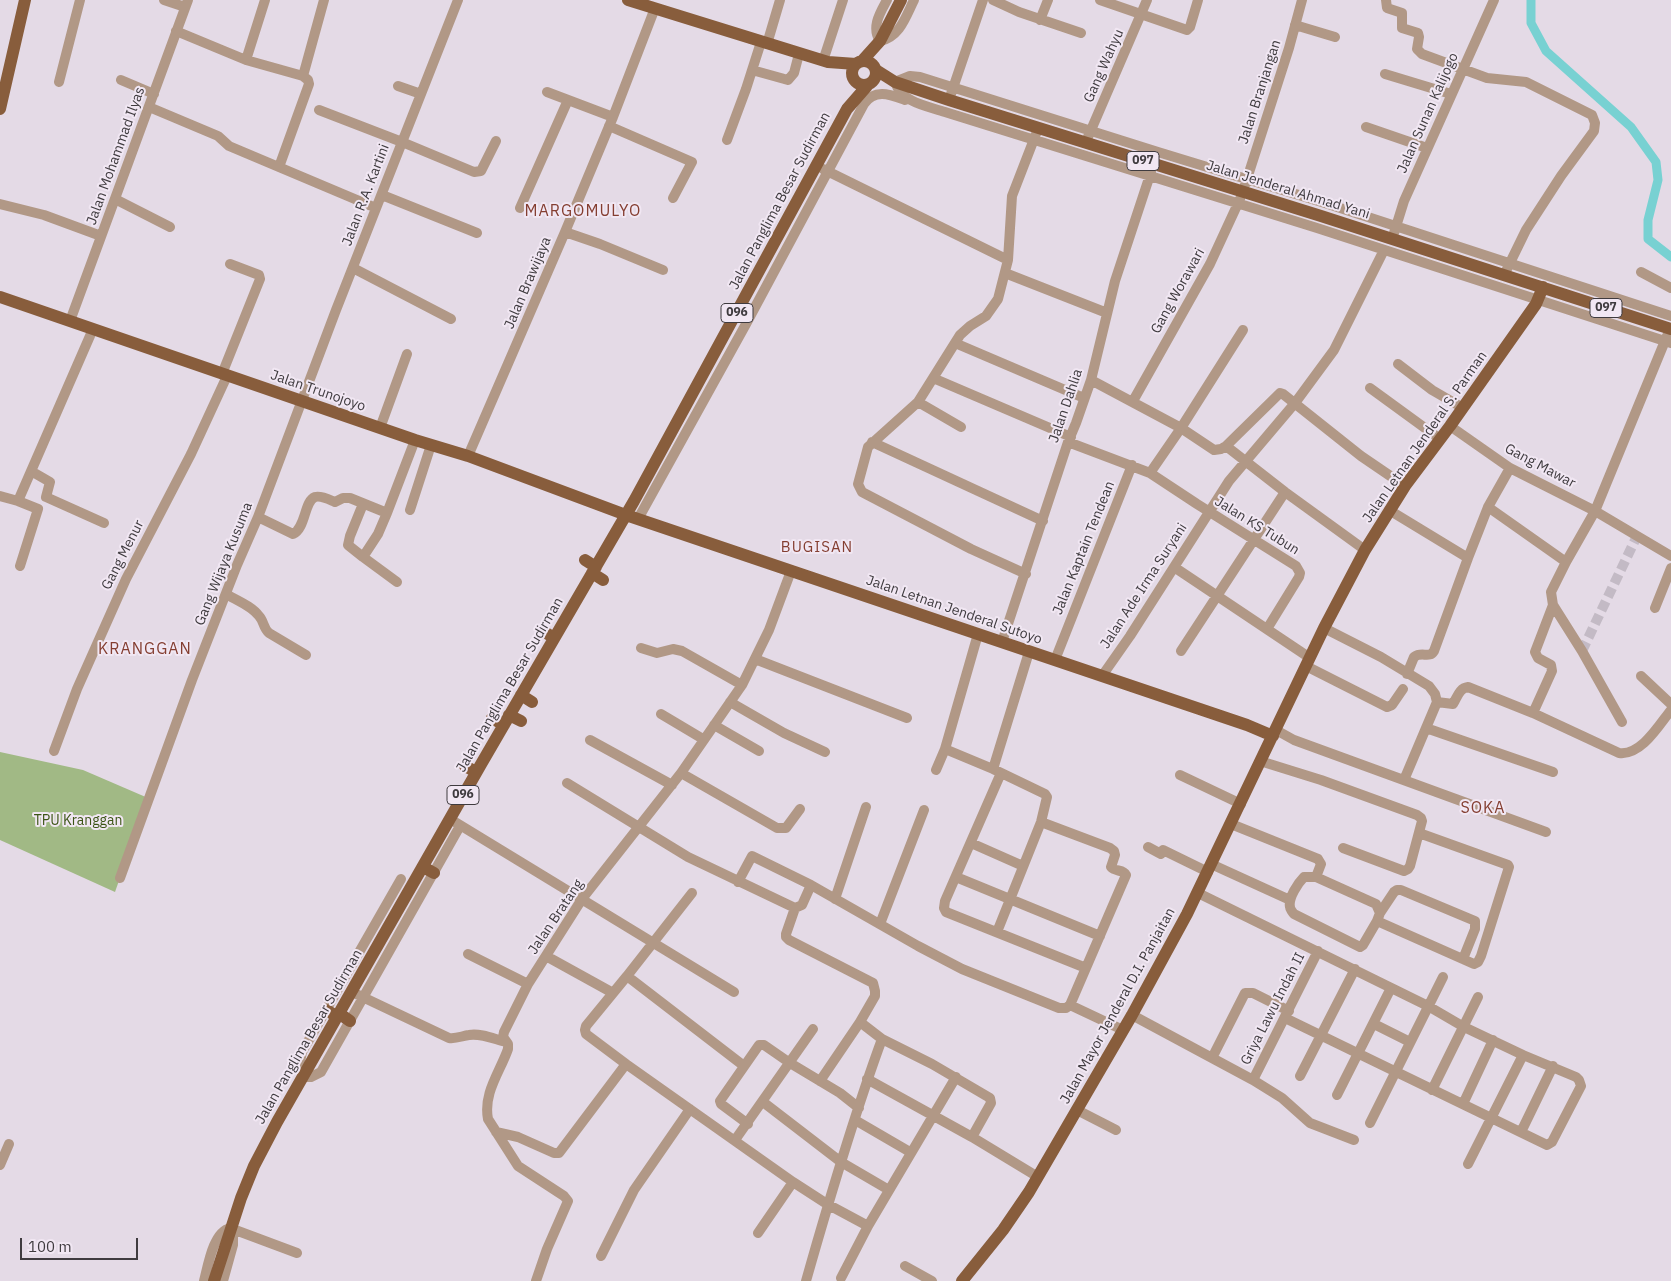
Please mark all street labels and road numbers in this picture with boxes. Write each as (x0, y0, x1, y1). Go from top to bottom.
street label: Gang Wahyu (1080, 27, 1128, 105)
street label: Jalan Branjangan (1235, 38, 1285, 146)
street label: Jalan Sunan Kalijogo (1394, 50, 1462, 176)
street label: Jalan Mohammad Ilyas (83, 85, 149, 227)
street label: Jalan Panglima Besar Sudirman (726, 109, 834, 293)
street label: Jalan R.A. Kartini (339, 142, 393, 248)
road number: 097 (1127, 152, 1159, 170)
street label: Jalan Jenderal Ahmad Yani (1204, 157, 1372, 223)
street label: Jalan Brawijaya (501, 235, 555, 331)
street label: Gang Worawari (1148, 245, 1208, 337)
road number: 097 (1590, 298, 1622, 318)
road number: 096 (721, 304, 753, 322)
street label: Jalan Letnan Jenderal S. Parman (1359, 348, 1491, 526)
street label: Jalan Trunojoyo (268, 367, 368, 415)
street label: Jalan Dahlia (1046, 367, 1086, 445)
street label: Gang Mawar (1502, 440, 1578, 492)
street label: Jalan Kaptain Tendean (1050, 479, 1118, 617)
street label: Jalan KS Tubun (1212, 493, 1302, 559)
street label: Gang Wijaya Kusuma (192, 500, 256, 628)
street label: Gang Menur (98, 517, 148, 593)
street label: Jalan Ade Irma Suryani (1097, 520, 1191, 652)
street label: Jalan Letnan Jenderal Sutoyo (864, 572, 1044, 648)
street label: Jalan Panglima Besar Sudirman (453, 595, 567, 775)
road number: 096 (447, 786, 479, 804)
street label: Jalan Bratang (525, 876, 587, 958)
street label: Jalan Mayor Jenderal D.I. Panjaitan (1057, 905, 1179, 1107)
street label: Jalan Panglima Besar Sudirman (252, 947, 366, 1127)
street label: Griya Lawu Indah II (1237, 950, 1309, 1068)

